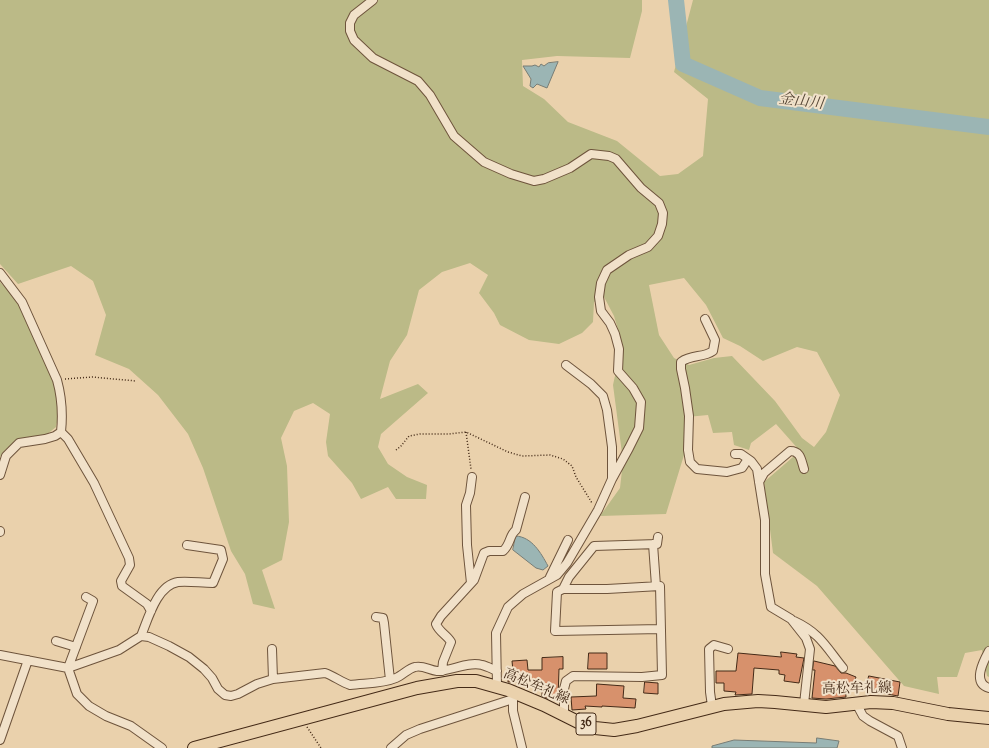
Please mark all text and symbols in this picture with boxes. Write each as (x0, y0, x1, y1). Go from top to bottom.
water label: 金山川 (778, 91, 824, 115)
street label: 高松牟礼線 (501, 667, 571, 709)
street label: 高松牟礼線 (822, 681, 892, 699)
road number: 36 (576, 713, 596, 735)

